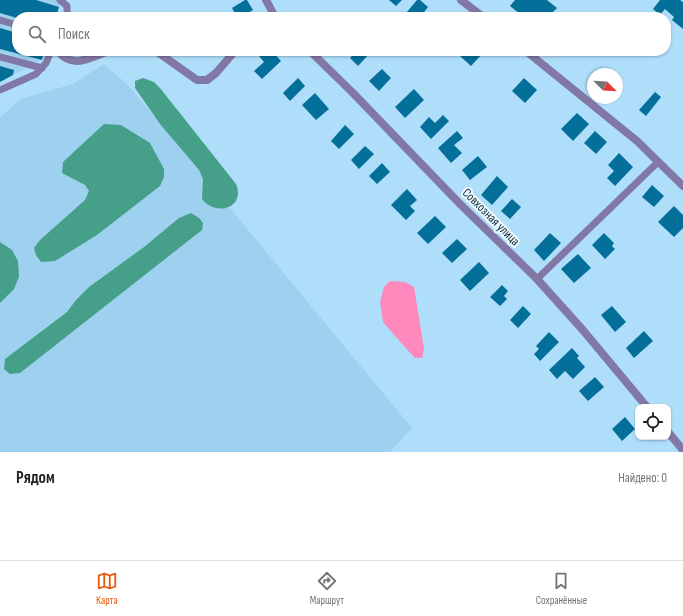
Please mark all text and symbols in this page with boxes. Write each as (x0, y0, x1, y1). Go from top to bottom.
search box (12, 12, 671, 56)
icon: search (26, 23, 48, 45)
text: Поиск (58, 25, 90, 44)
north arrow (587, 68, 623, 104)
street label: Совхозная улица (459, 185, 523, 249)
map controls (635, 404, 671, 440)
button: locate (635, 404, 671, 440)
text: Рядом (16, 468, 55, 488)
text: Найдено: 0 (618, 470, 667, 486)
tab: Карта (96, 570, 118, 607)
tab: Маршрут (310, 570, 344, 607)
tab: Сохранённые (536, 570, 587, 607)

